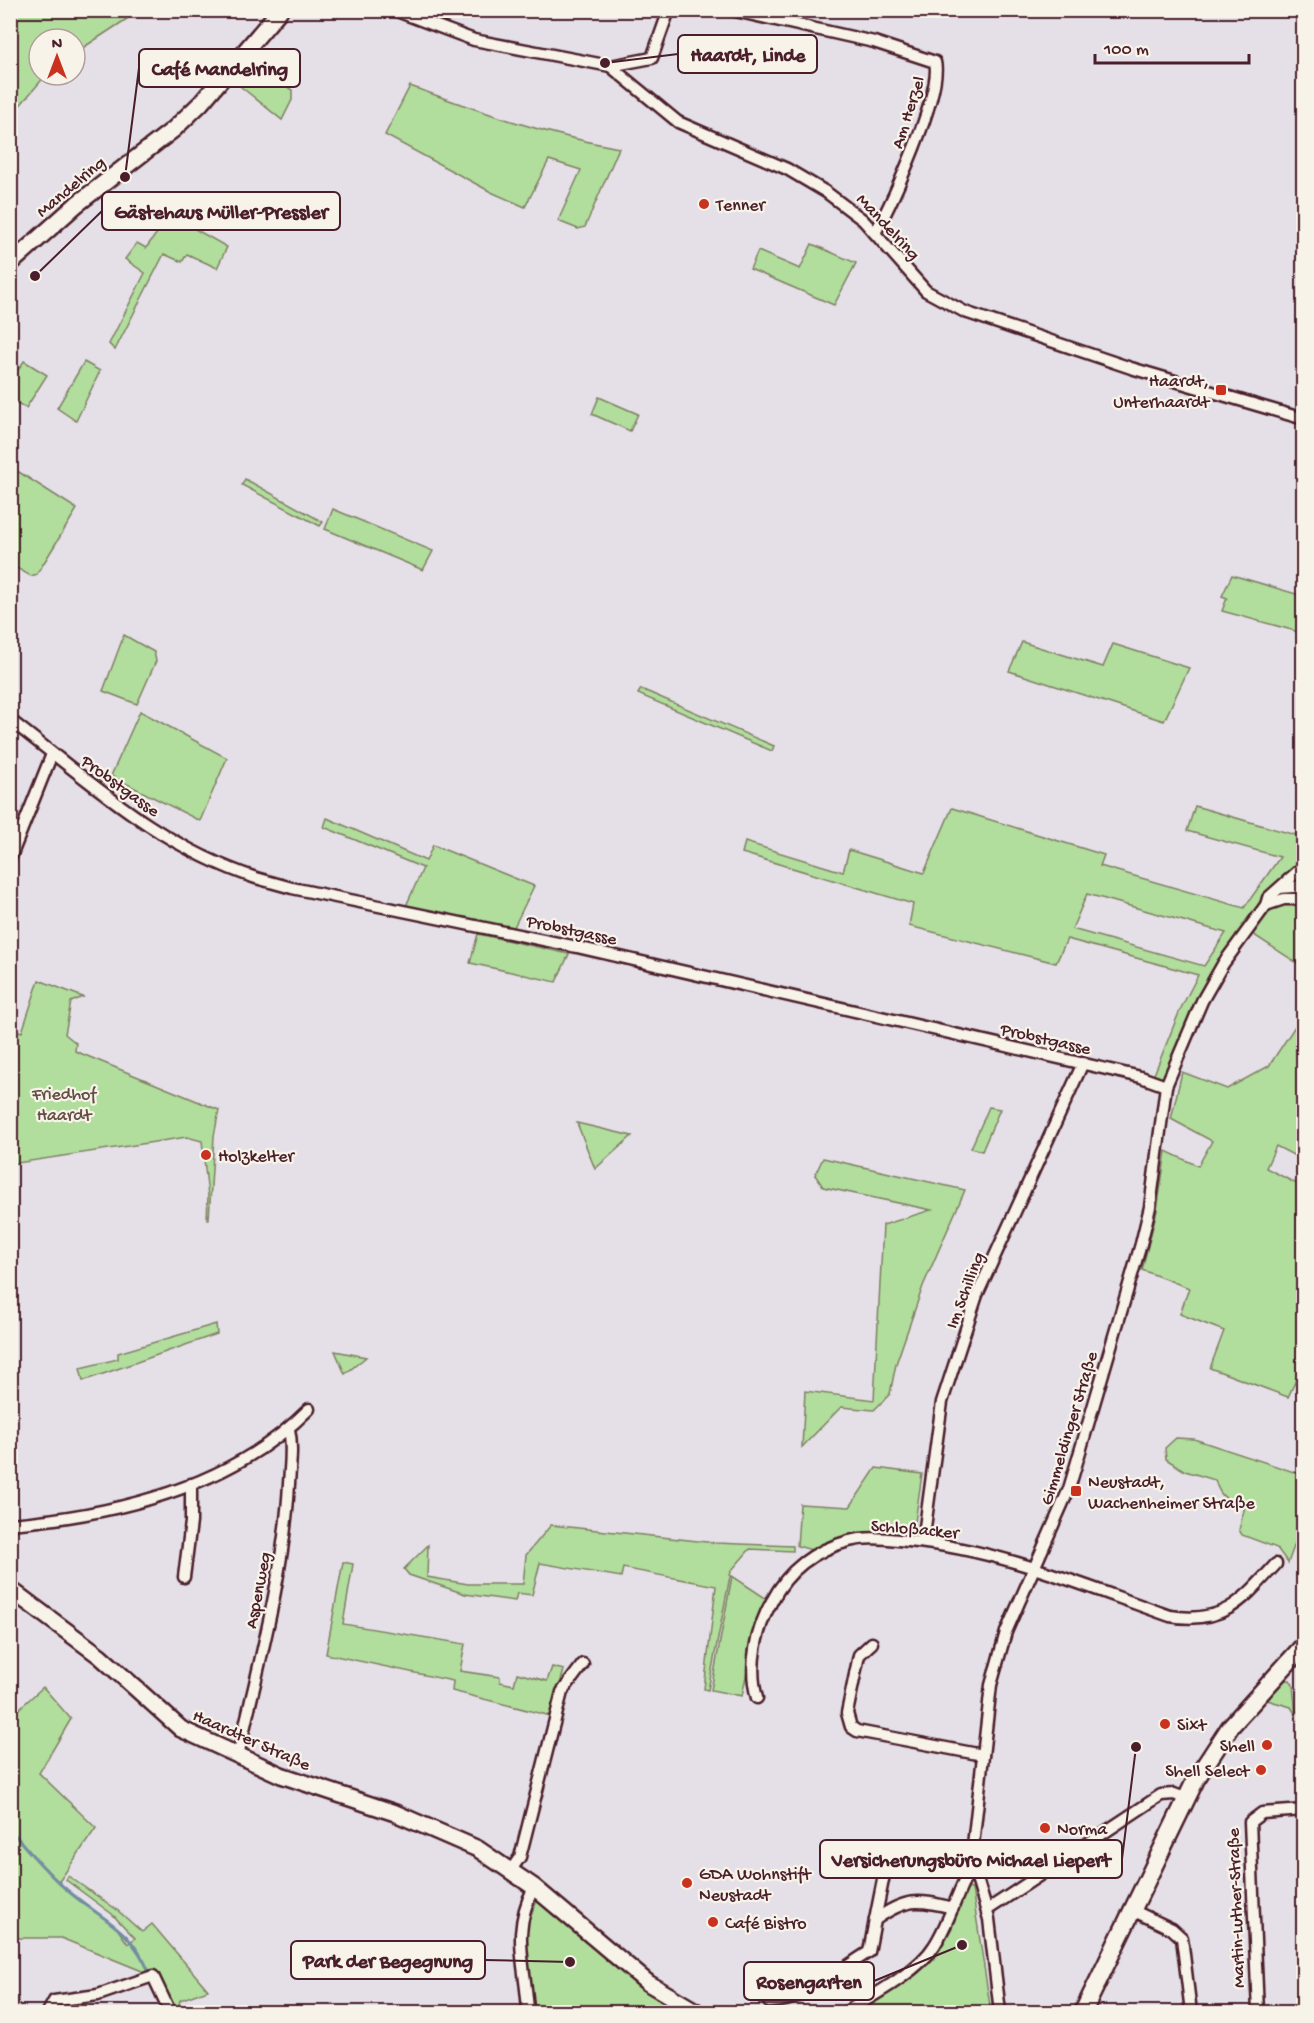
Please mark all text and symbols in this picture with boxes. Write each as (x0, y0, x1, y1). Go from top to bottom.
north arrow (27, 27, 87, 87)
scale bar (1095, 27, 1250, 65)
callout: Haardt, Linde (678, 35, 817, 73)
text: N (52, 36, 63, 55)
text: 100 m (1103, 40, 1149, 61)
text: Haardt, Linde (691, 46, 806, 69)
callout: Café Mandelring (139, 49, 300, 87)
text: Café Mandelring (151, 60, 288, 83)
street label: Am Herzel (888, 74, 931, 152)
street label: Mandelring (33, 153, 110, 223)
street label: Mandelring (851, 190, 923, 266)
callout: Gästehaus Müller-Pressler (102, 192, 340, 230)
place label: Tenner (715, 196, 767, 217)
marker: Tenner (697, 197, 711, 211)
text: Gästehaus Müller-Pressler (114, 203, 330, 226)
place label: Haardt, Unterhaardt (1113, 372, 1211, 414)
marker: Haardt, Unterhaardt (1214, 383, 1228, 397)
street label: Probstgasse (75, 751, 163, 823)
street label: Probstgasse (523, 911, 619, 951)
street label: Probstgasse (997, 1020, 1093, 1061)
park label: Friedhof Haardt (31, 1085, 97, 1127)
place label: Holzkelter (218, 1147, 295, 1168)
marker: Holzkelter (199, 1148, 213, 1162)
street label: Im Schilling (942, 1250, 990, 1332)
street label: Gimmeldinger Straße (1037, 1349, 1104, 1508)
place label: Neustadt, Wachenheimer Straße (1088, 1473, 1255, 1515)
marker: Neustadt, Wachenheimer Straße (1069, 1484, 1083, 1498)
street label: Schloßacker (870, 1516, 961, 1545)
street label: Aspenweg (242, 1550, 277, 1630)
street label: Haardter Straße (189, 1706, 314, 1777)
place label: Sixt (1177, 1716, 1208, 1737)
marker: Sixt (1158, 1717, 1172, 1731)
place label: Shell (1220, 1737, 1255, 1758)
marker: Shell (1260, 1738, 1274, 1752)
place label: Shell Select (1165, 1762, 1251, 1783)
marker: Shell Select (1254, 1763, 1268, 1777)
place label: Norma (1057, 1820, 1108, 1841)
marker: Norma (1038, 1821, 1052, 1835)
street label: Martin-Luther-Straße (1224, 1827, 1251, 1988)
callout: Versicherungsbüro Michael Liepert (820, 1840, 1122, 1878)
text: Versicherungsbüro Michael Liepert (831, 1851, 1112, 1874)
place label: GDA Wohnstift Neustadt (699, 1865, 812, 1907)
marker: GDA Wohnstift Neustadt (680, 1876, 694, 1890)
place label: Café Bistro (725, 1914, 807, 1935)
marker: Café Bistro (706, 1915, 720, 1929)
callout: Park der Begegnung (291, 1941, 485, 1979)
text: Park der Begegnung (302, 1952, 473, 1975)
callout: Rosengarten (744, 1962, 874, 2000)
text: Rosengarten (755, 1973, 862, 1996)

